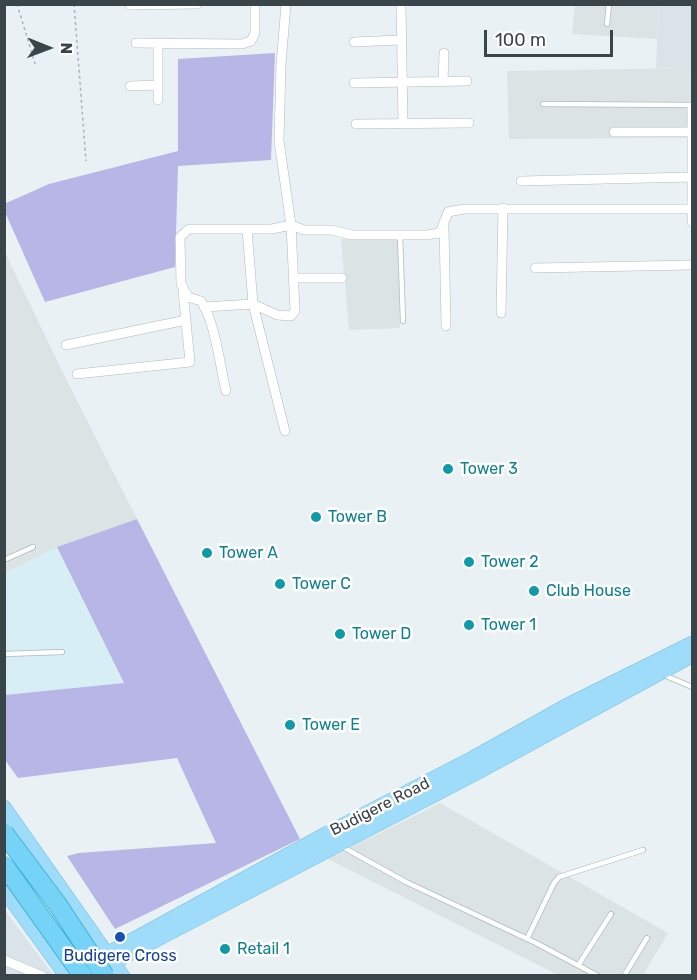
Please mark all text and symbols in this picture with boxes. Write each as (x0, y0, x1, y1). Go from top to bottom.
north arrow (18, 18, 78, 78)
scale bar (487, 18, 616, 56)
text: 100 m (495, 29, 546, 51)
text: N (57, 42, 76, 54)
place label: Tower 3 (460, 459, 518, 479)
marker: Tower 3 (441, 462, 455, 476)
place label: Tower B (328, 507, 387, 527)
marker: Tower B (309, 510, 323, 524)
place label: Tower A (219, 543, 278, 563)
marker: Tower A (200, 546, 214, 560)
place label: Tower 2 (481, 552, 539, 572)
marker: Tower 2 (462, 555, 476, 569)
place label: Tower C (292, 574, 351, 594)
marker: Tower C (273, 577, 287, 591)
place label: Club House (546, 581, 631, 601)
marker: Club House (527, 584, 541, 598)
place label: Tower 1 (481, 615, 536, 635)
marker: Tower 1 (462, 618, 476, 632)
place label: Tower D (352, 624, 411, 644)
marker: Tower D (333, 627, 347, 641)
place label: Tower E (302, 715, 360, 735)
marker: Tower E (283, 718, 297, 732)
street label: Budigere Road (327, 774, 433, 840)
marker: Budigere Cross (113, 930, 127, 944)
place label: Retail 1 (237, 939, 290, 959)
marker: Retail 1 (218, 942, 232, 956)
place label: Budigere Cross (63, 946, 177, 966)

